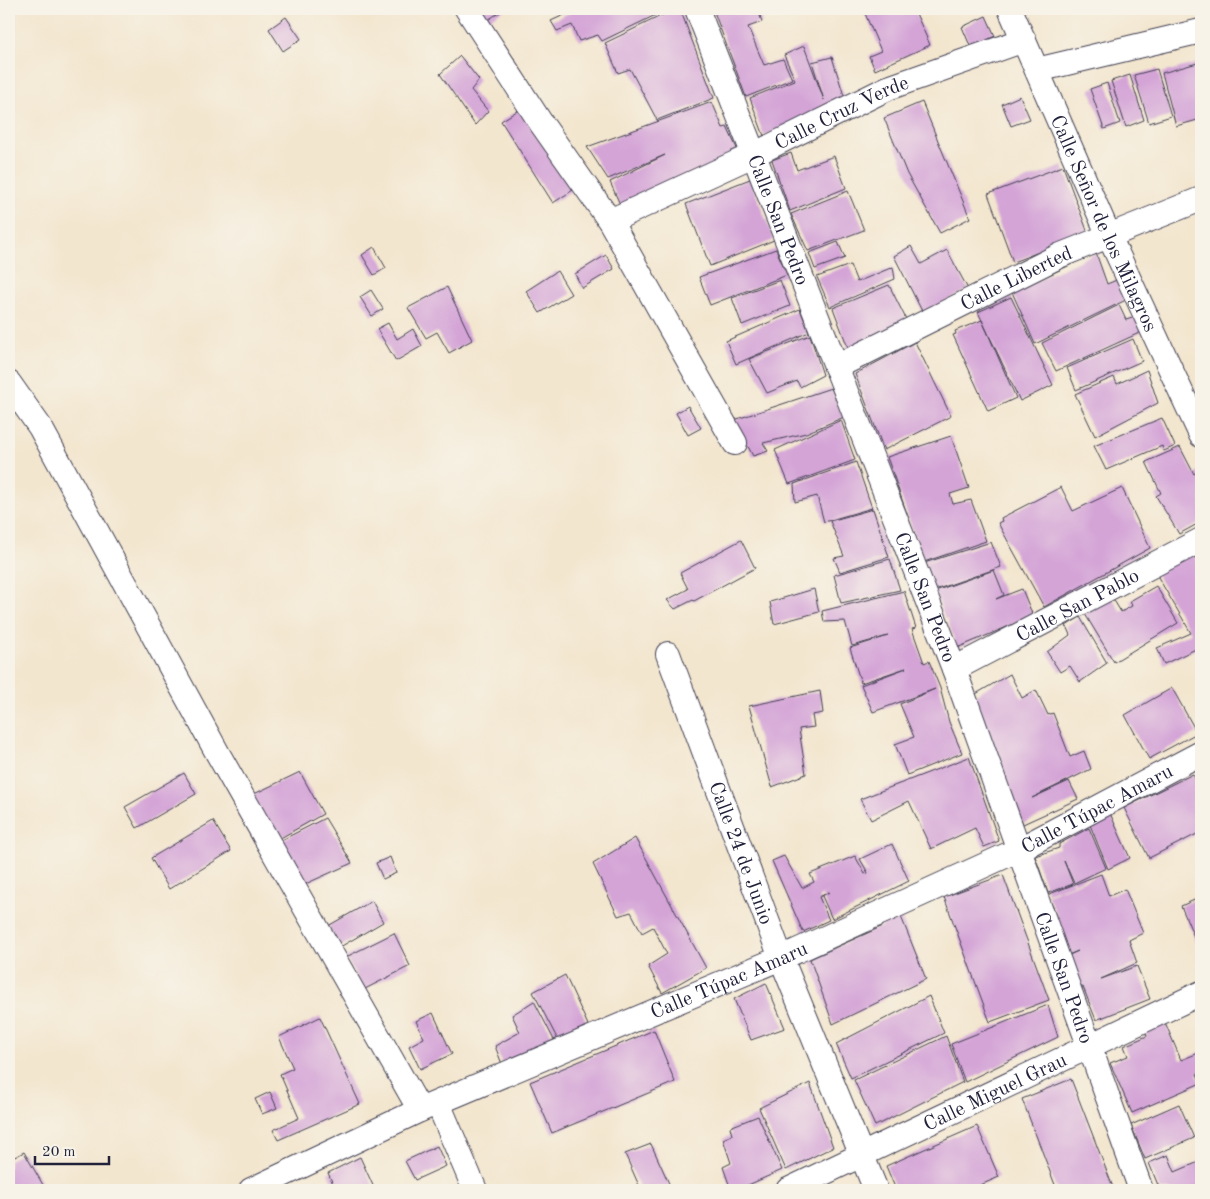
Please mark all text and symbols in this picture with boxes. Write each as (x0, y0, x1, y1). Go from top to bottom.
street label: Calle Cruz Verde (772, 73, 912, 154)
street label: Calle Señor de los Milagros (1046, 113, 1160, 335)
street label: Calle San Pedro (743, 152, 811, 288)
street label: Calle Liberted (958, 244, 1075, 315)
street label: Calle San Pedro (890, 530, 958, 666)
street label: Calle San Pablo (1013, 566, 1143, 647)
street label: Calle Túpac Amaru (1018, 762, 1177, 858)
street label: Calle 24 de Junio (704, 779, 776, 928)
street label: Calle San Pedro (1030, 910, 1096, 1046)
street label: Calle Túpac Amaru (648, 939, 811, 1024)
street label: Calle Miguel Grau (921, 1050, 1071, 1136)
scale bar (35, 1134, 109, 1166)
text: 20 m (42, 1145, 76, 1160)

